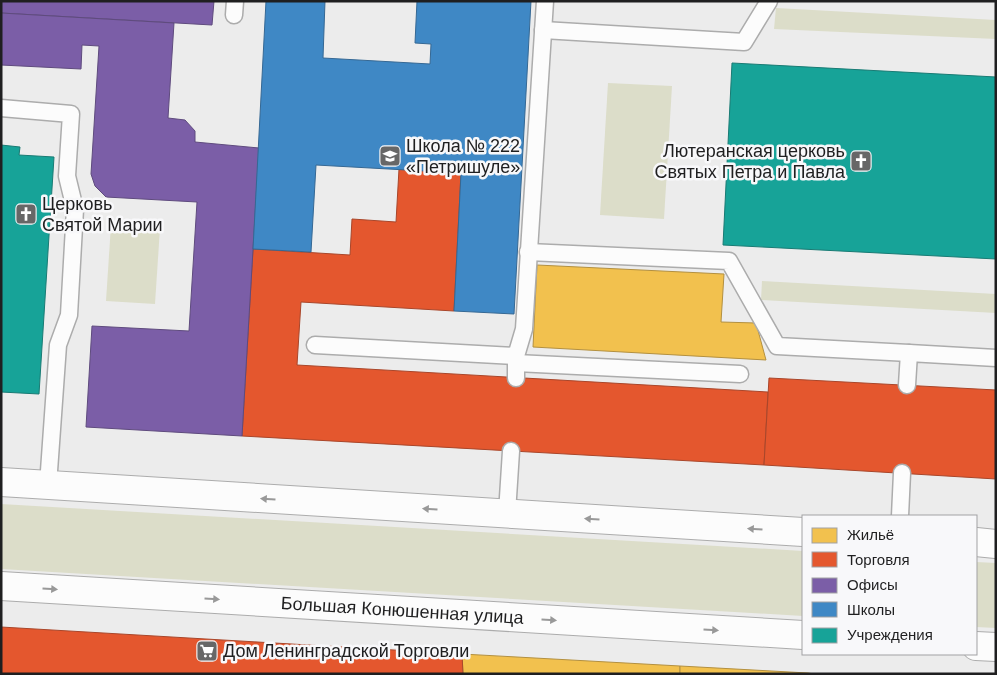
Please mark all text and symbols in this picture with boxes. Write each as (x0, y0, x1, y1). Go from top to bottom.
place label: Школа № 222 «Петришуле» (406, 136, 520, 177)
place label: Лютеранская церковь Святых Петра и Павла (654, 141, 846, 182)
school or university icon: Школа № 222 «Петришуле» (378, 144, 402, 168)
church icon: Лютеранская церковь Святых Петра и Павла (849, 149, 873, 173)
place label: Церковь Святой Марии (42, 194, 163, 235)
church icon: Церковь Святой Марии (14, 202, 38, 226)
one-way arrow (260, 494, 276, 502)
one-way arrow (422, 504, 438, 512)
one-way arrow (584, 514, 600, 522)
legend (802, 515, 977, 655)
one-way arrow (746, 524, 762, 532)
text: Жильё (847, 526, 894, 543)
text: Торговля (847, 551, 910, 568)
text: Офисы (847, 576, 898, 593)
one-way arrow (42, 585, 58, 593)
street label: Большая Конюшенная улица (280, 593, 525, 628)
one-way arrow (204, 595, 220, 603)
text: Школы (847, 601, 895, 618)
one-way arrow (541, 616, 557, 624)
one-way arrow (703, 626, 719, 634)
text: Учреждения (847, 626, 933, 643)
supermarket icon: Дом Ленинградской Торговли (195, 639, 219, 663)
place label: Дом Ленинградской Торговли (223, 641, 469, 661)

